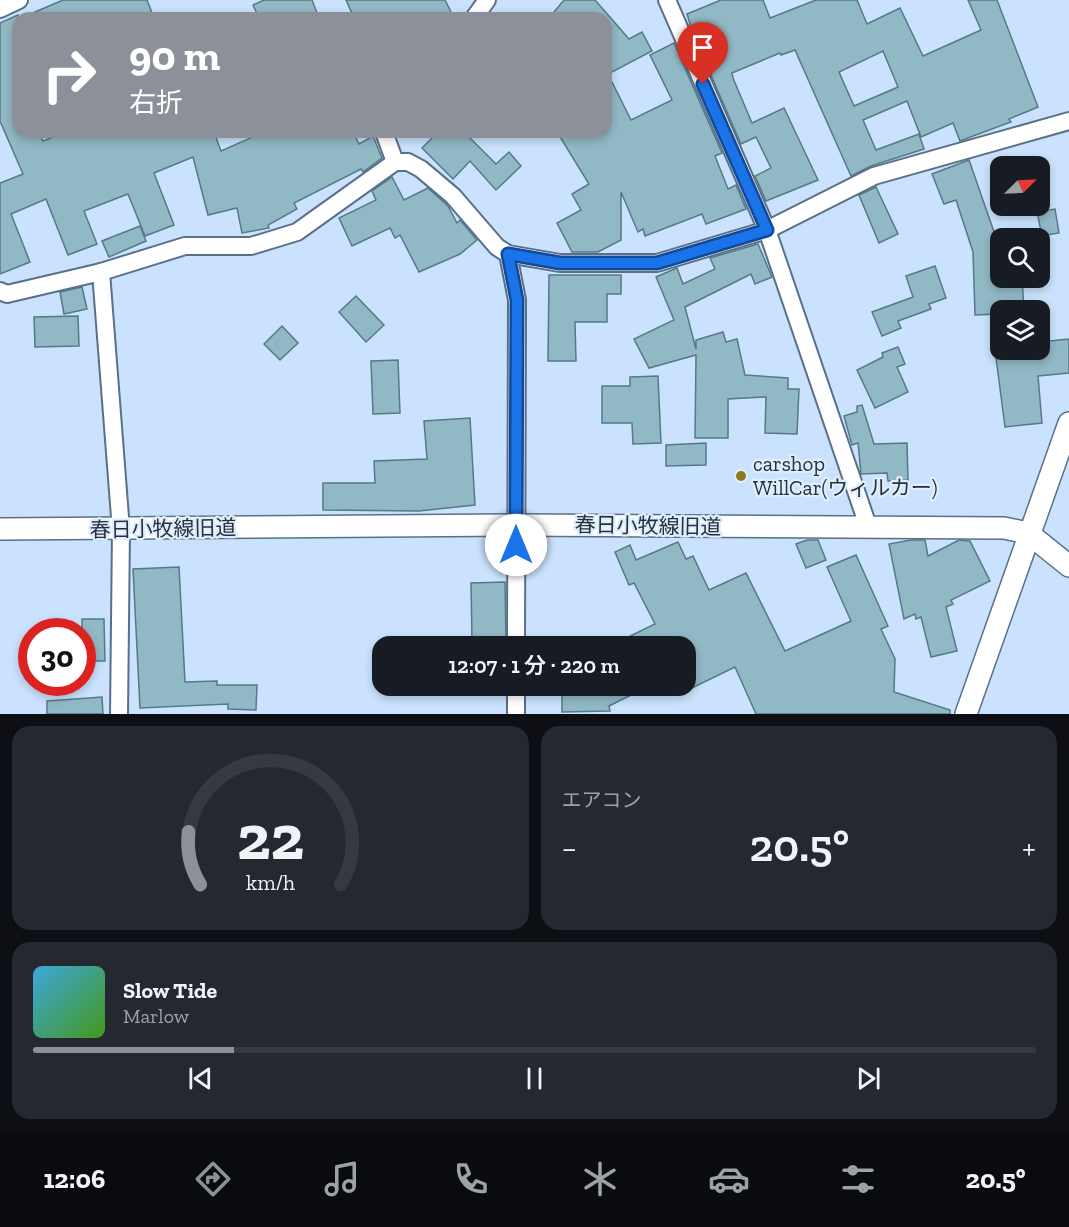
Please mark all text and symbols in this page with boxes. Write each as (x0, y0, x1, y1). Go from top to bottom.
pin (677, 22, 728, 84)
text: 90 m (129, 30, 220, 81)
icon: arrive (686, 31, 719, 64)
icon: right (30, 36, 108, 114)
text: 右折 (129, 87, 183, 119)
north arrow (990, 156, 1050, 216)
map controls (990, 156, 1050, 360)
button: search (990, 228, 1050, 288)
button: layers (990, 300, 1050, 360)
place label: carshop WillCar(ウィルカー) (753, 451, 937, 500)
marker: carshop WillCar(ウィルカー) (734, 469, 748, 483)
street label: 春日小牧線旧道 (574, 512, 722, 539)
position arrow (484, 513, 548, 577)
street label: 春日小牧線旧道 (89, 515, 237, 542)
speed limit sign: 30 (18, 618, 96, 696)
text: 12:07 · 1 分 · 220 m (448, 652, 620, 679)
text: エアコン (562, 788, 642, 812)
text: 22 (237, 800, 304, 875)
text: 20.5° (750, 819, 850, 873)
text: − (562, 828, 577, 867)
text: + (1022, 828, 1036, 867)
text: km/h (246, 870, 295, 895)
text: Slow Tide (123, 977, 217, 1004)
text: Marlow (123, 1004, 189, 1028)
icon: previous (184, 1062, 217, 1095)
icon: pause (518, 1062, 551, 1095)
icon: next (852, 1062, 885, 1095)
icon: directions (192, 1158, 234, 1200)
icon: music (321, 1158, 363, 1200)
icon: phone (450, 1158, 492, 1200)
icon: climate (579, 1158, 621, 1200)
icon: car (708, 1158, 750, 1200)
icon: filters (837, 1158, 879, 1200)
text: 12:06 (43, 1163, 106, 1195)
text: 20.5° (965, 1163, 1026, 1195)

